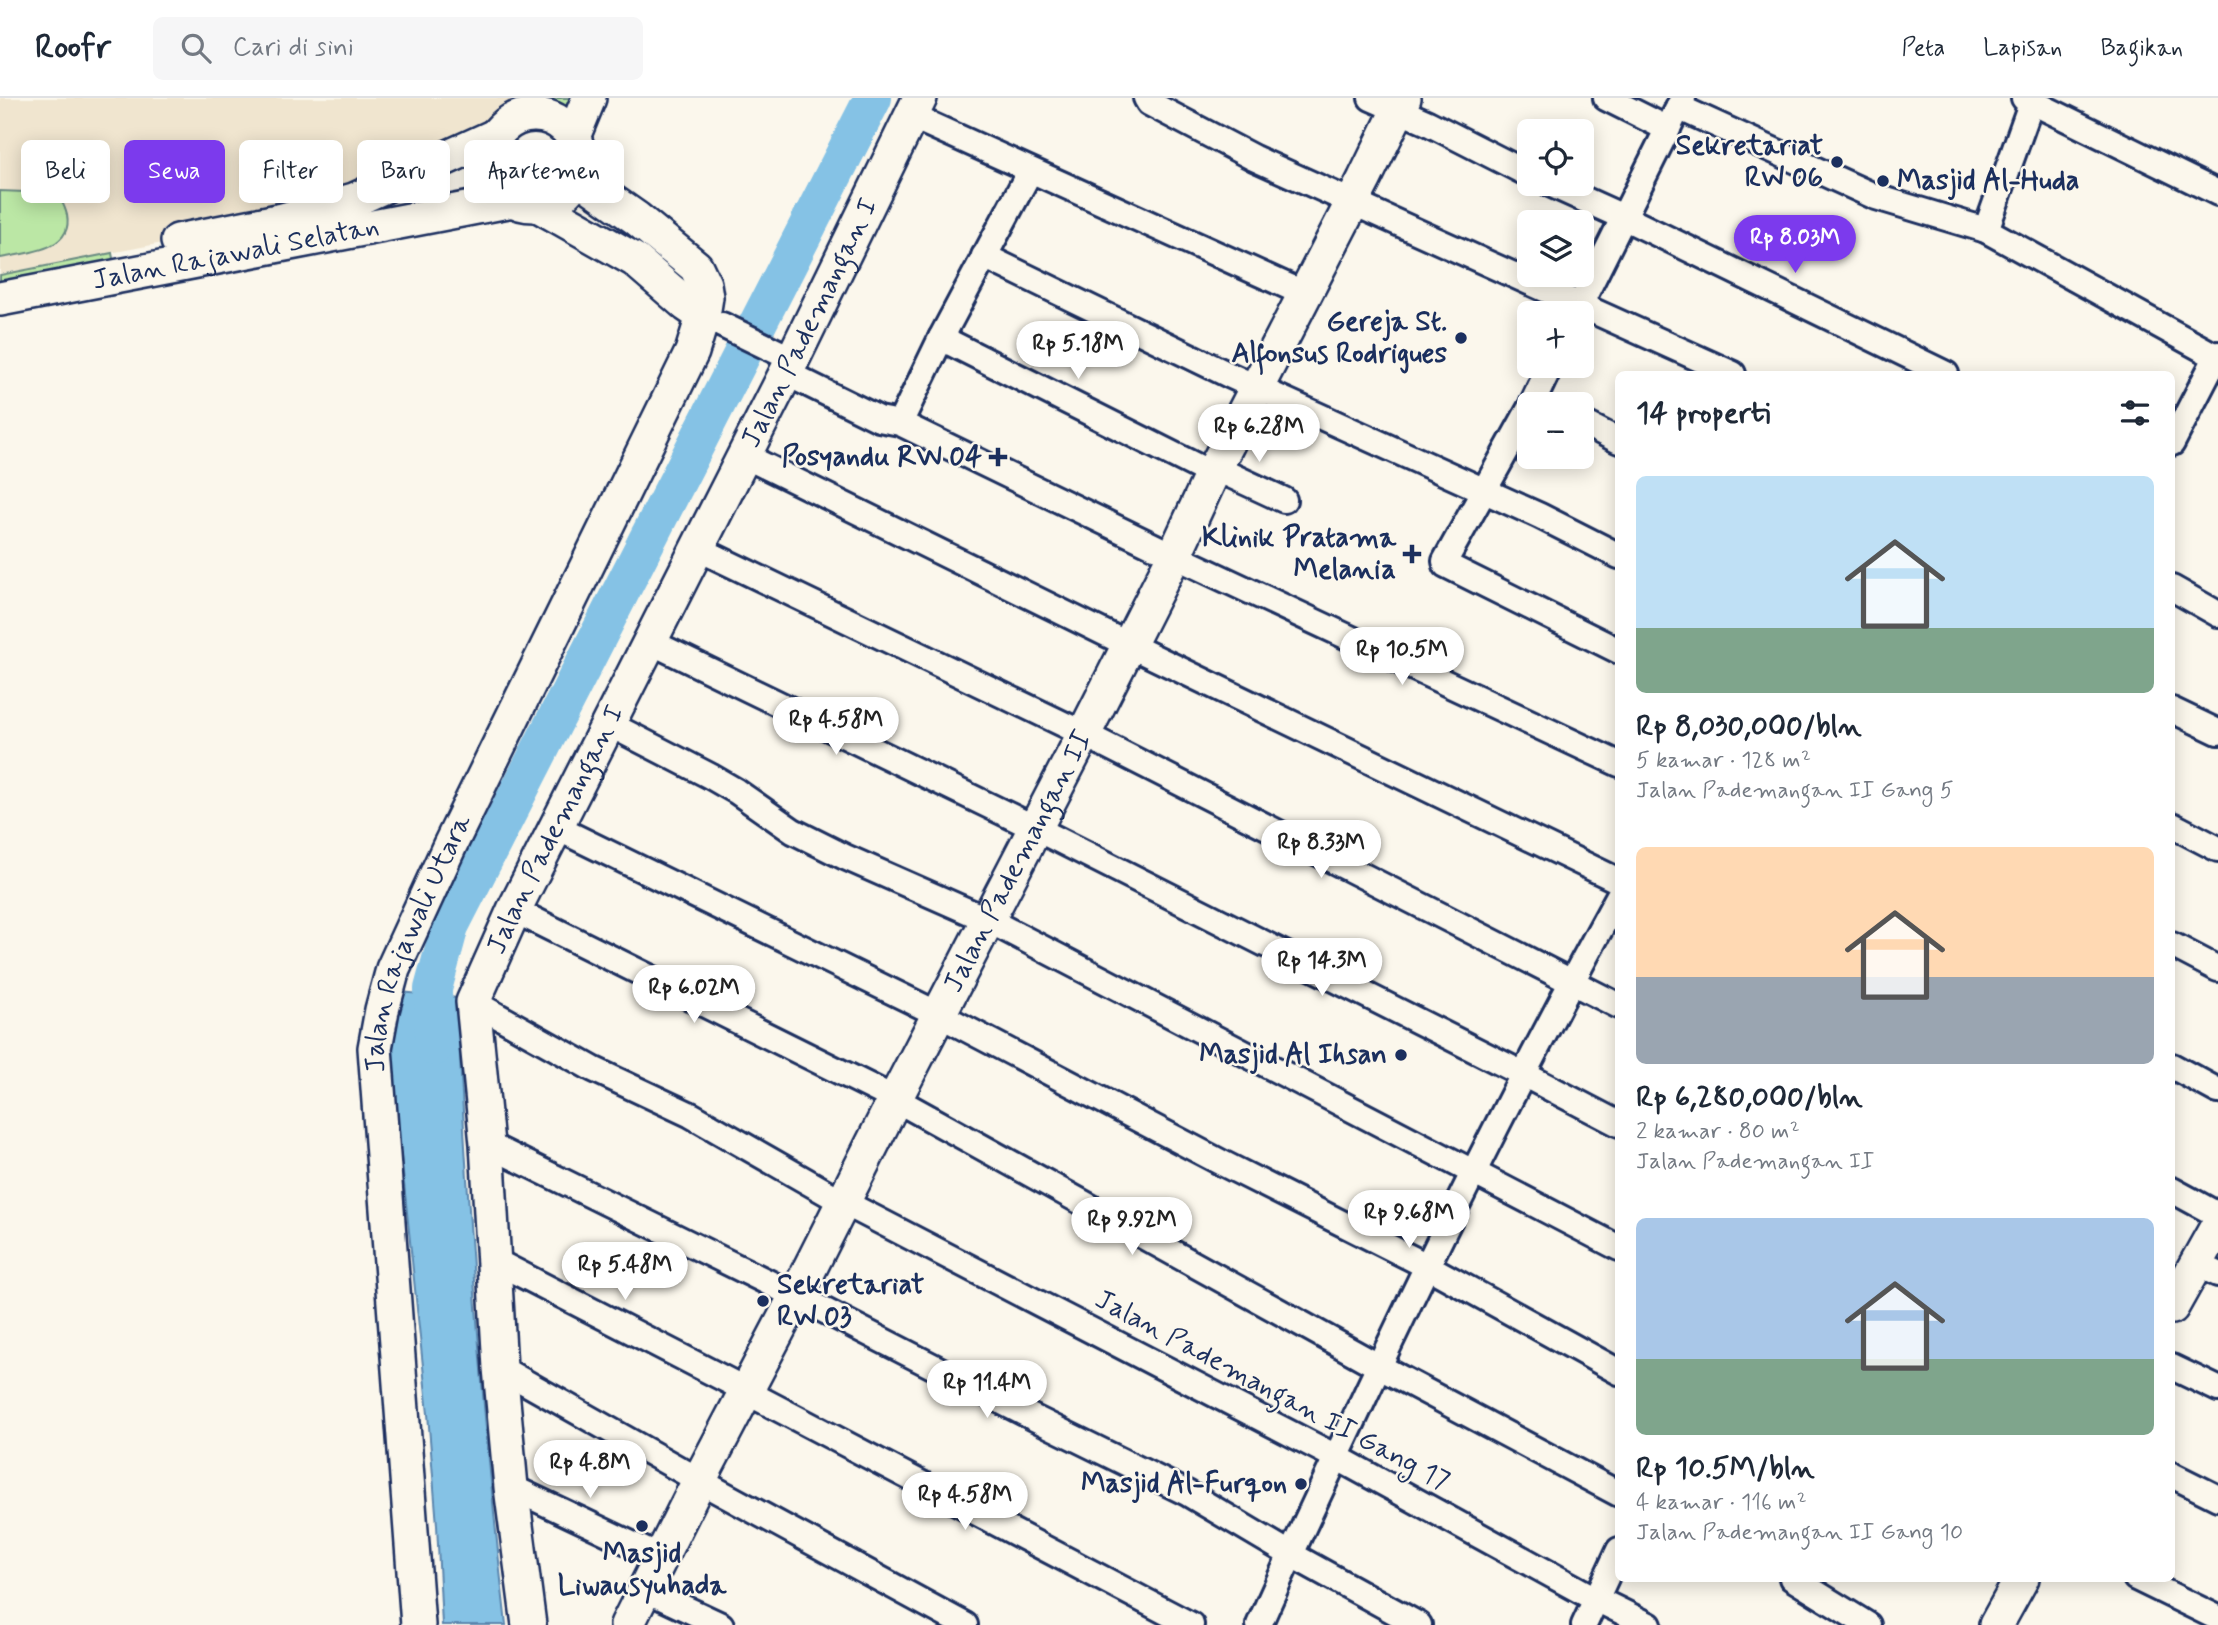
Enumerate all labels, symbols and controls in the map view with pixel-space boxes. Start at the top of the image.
search box [153,17,643,80]
text: Roofr [35,26,111,70]
icon: search [177,29,215,67]
text: Cari di sini [233,31,354,65]
text: Peta [1902,33,1945,64]
text: Lapisan [1983,33,2062,64]
text: Bagikan [2100,33,2183,64]
map controls [1517,119,1594,469]
button: locate [1517,119,1594,196]
place label: Sekretariat RW 06 [1676,128,1823,197]
chip: Beli [21,140,110,203]
chip: Sewa [124,140,225,203]
chip: Filter [239,140,343,203]
chip: Baru [357,140,450,203]
chip: Apartemen [464,140,624,203]
marker: Sekretariat RW 06 [1829,154,1845,170]
place label: Masjid Al-Huda [1897,163,2080,200]
marker: Masjid Al-Huda [1875,173,1891,189]
street label: Jalan Pademangan I [733,192,887,454]
street label: Jalan Rajawali Selatan [89,208,382,299]
button: layers [1517,210,1594,287]
pin: Rp 8.03M [1723,216,1867,275]
text: Rp 8.03M [1750,223,1840,253]
button: + [1517,301,1594,378]
place label: Gereja St. Alfonsus Rodrigues [1232,304,1447,376]
pin: Rp 5.18M [1006,322,1150,381]
text: Rp 5.18M [1032,329,1124,359]
marker: Gereja St. Alfonsus Rodrigues [1453,330,1469,346]
button: − [1517,392,1594,469]
text: 14 properti [1636,394,1770,433]
icon: filters [2116,394,2154,432]
pin: Rp 6.28M [1187,404,1331,464]
text: Rp 6.28M [1214,412,1304,442]
place label: Posyandu RW 04 [782,439,982,476]
marker: Posyandu RW 04 [988,447,1008,467]
place label: Klinik Pratama Melania [1202,520,1397,589]
icon: home [1832,521,1958,647]
marker: Klinik Pratama Melania [1402,544,1422,564]
pin: Rp 10.5M [1330,628,1474,687]
text: Rp 10.5M [1356,635,1448,665]
pin: Rp 4.58M [764,698,908,757]
street label: Jalan Pademangan I [478,699,633,960]
text: Rp 4.58M [789,705,883,735]
text: Rp 8,030,000/bln [1636,707,1861,746]
street label: Jalan Pademangan II [935,724,1101,999]
text: 5 kamar · 128 m² [1636,746,1811,776]
text: Jalan Pademangan II Gang 5 [1636,776,1954,806]
street label: Jalan Rajawali Utara [356,808,481,1074]
pin: Rp 8.33M [1249,820,1393,880]
text: Rp 8.33M [1277,828,1365,858]
icon: home [1832,892,1958,1018]
pin: Rp 14.3M [1250,939,1394,998]
text: Rp 14.3M [1277,946,1367,976]
pin: Rp 6.02M [622,965,766,1025]
text: Rp 6.02M [648,973,740,1003]
place label: Masjid Al Ihsan [1199,1037,1387,1074]
marker: Masjid Al Ihsan [1393,1047,1409,1063]
text: Rp 6,280,000/bln [1636,1078,1863,1117]
text: 2 kamar · 80 m² [1636,1117,1800,1147]
text: Jalan Pademangan II [1636,1147,1874,1177]
pin: Rp 9.68M [1337,1190,1481,1250]
pin: Rp 9.92M [1060,1198,1204,1257]
text: Rp 9.68M [1364,1198,1454,1228]
text: Rp 9.92M [1087,1205,1177,1235]
pin: Rp 5.48M [553,1242,697,1302]
text: Rp 5.48M [578,1250,672,1280]
icon: home [1832,1263,1958,1389]
place label: Sekretariat RW 03 [777,1267,924,1336]
street label: Jalan Pademangan II Gang 17 [1087,1282,1456,1503]
marker: Sekretariat RW 03 [755,1293,771,1309]
pin: Rp 11.4M [915,1360,1059,1420]
text: Rp 11.4M [943,1368,1031,1398]
pin: Rp 4.8M [525,1440,655,1500]
text: Rp 4.8M [549,1448,631,1478]
text: Rp 10.5M/bln [1636,1449,1815,1488]
place label: Masjid Al-Furqon [1081,1466,1287,1503]
pin: Rp 4.58M [893,1472,1037,1532]
marker: Masjid Al-Furqon [1293,1476,1309,1492]
text: Rp 4.58M [918,1480,1012,1510]
text: 4 kamar · 116 m² [1636,1488,1807,1518]
marker: Masjid Liwausyuhada [634,1518,650,1534]
text: Jalan Pademangan II Gang 10 [1636,1518,1963,1548]
place label: Masjid Liwausyuhada [558,1536,727,1605]

